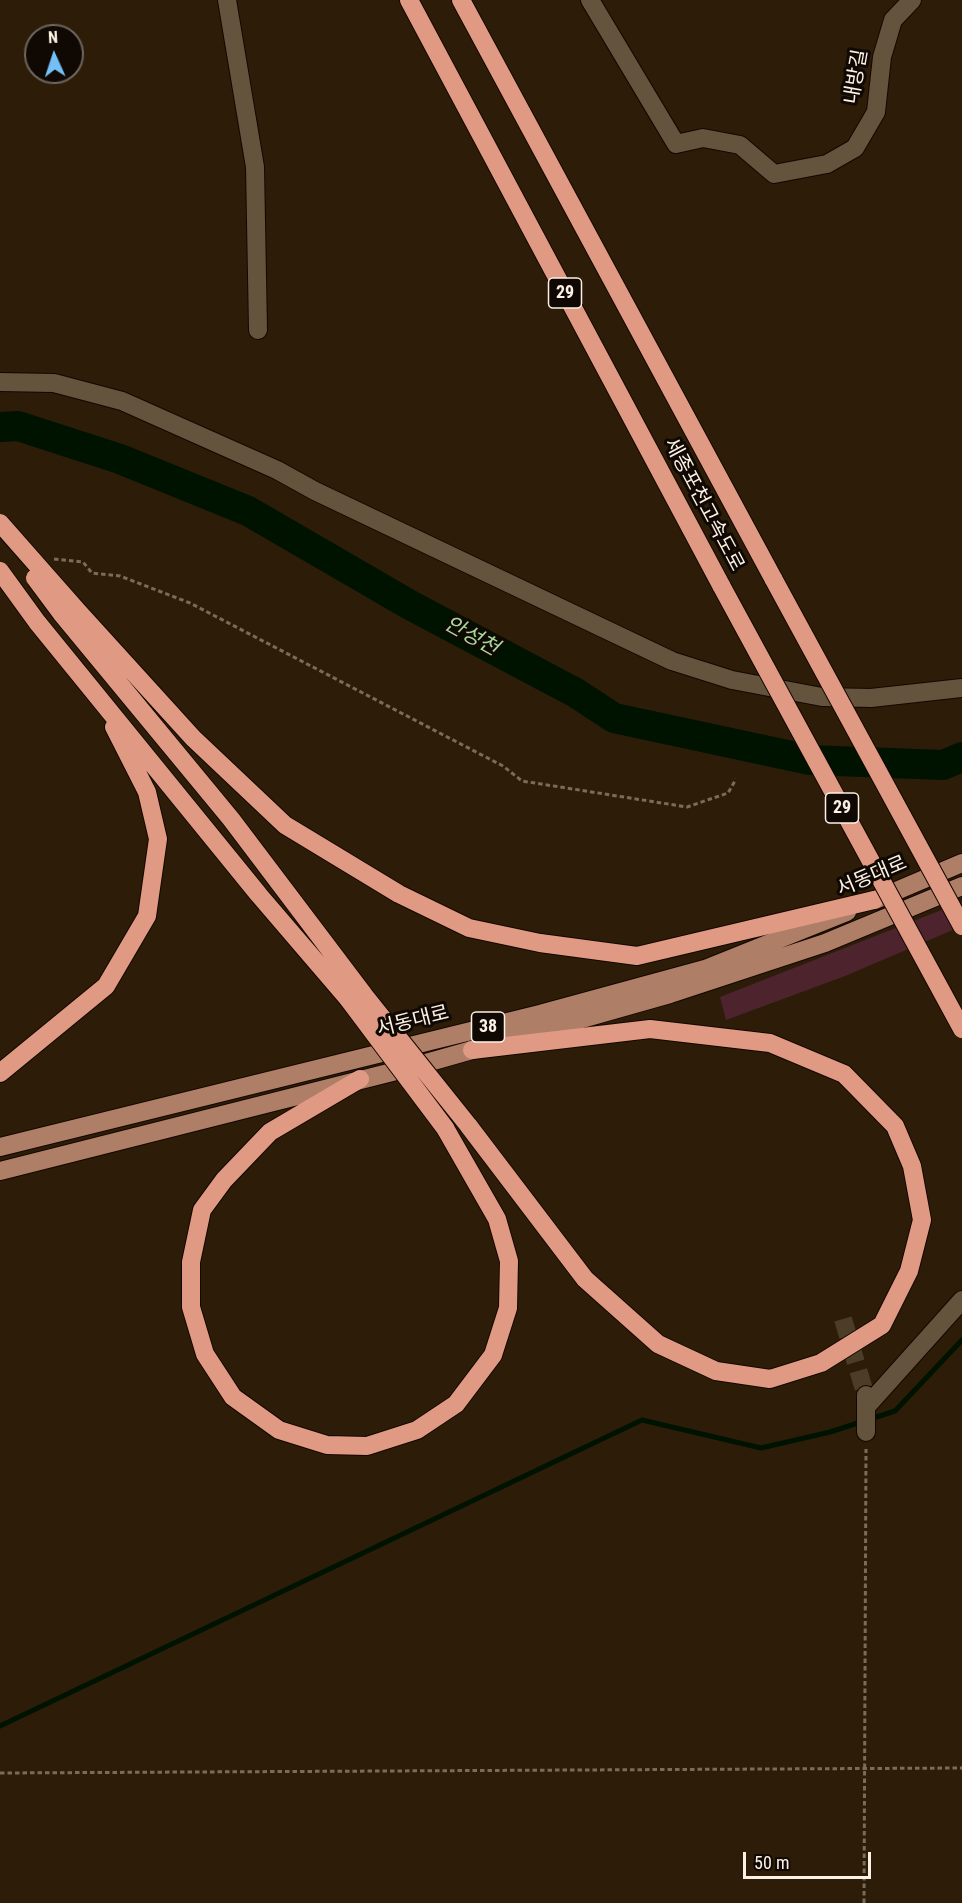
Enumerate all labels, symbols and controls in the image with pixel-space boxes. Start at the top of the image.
north arrow [24,24,84,84]
text: N [48,28,59,47]
street label: 내방길 [840,48,874,106]
road number: 29 [548,278,582,308]
street label: 세종포천고속도로 [658,434,748,576]
water label: 안성천 [440,612,502,662]
road number: 29 [826,793,858,823]
street label: 서동대로 [833,852,911,902]
street label: 서동대로 [374,1001,452,1043]
road number: 38 [472,1012,504,1042]
scale bar [746,1840,874,1878]
text: 50 m [754,1852,789,1873]

